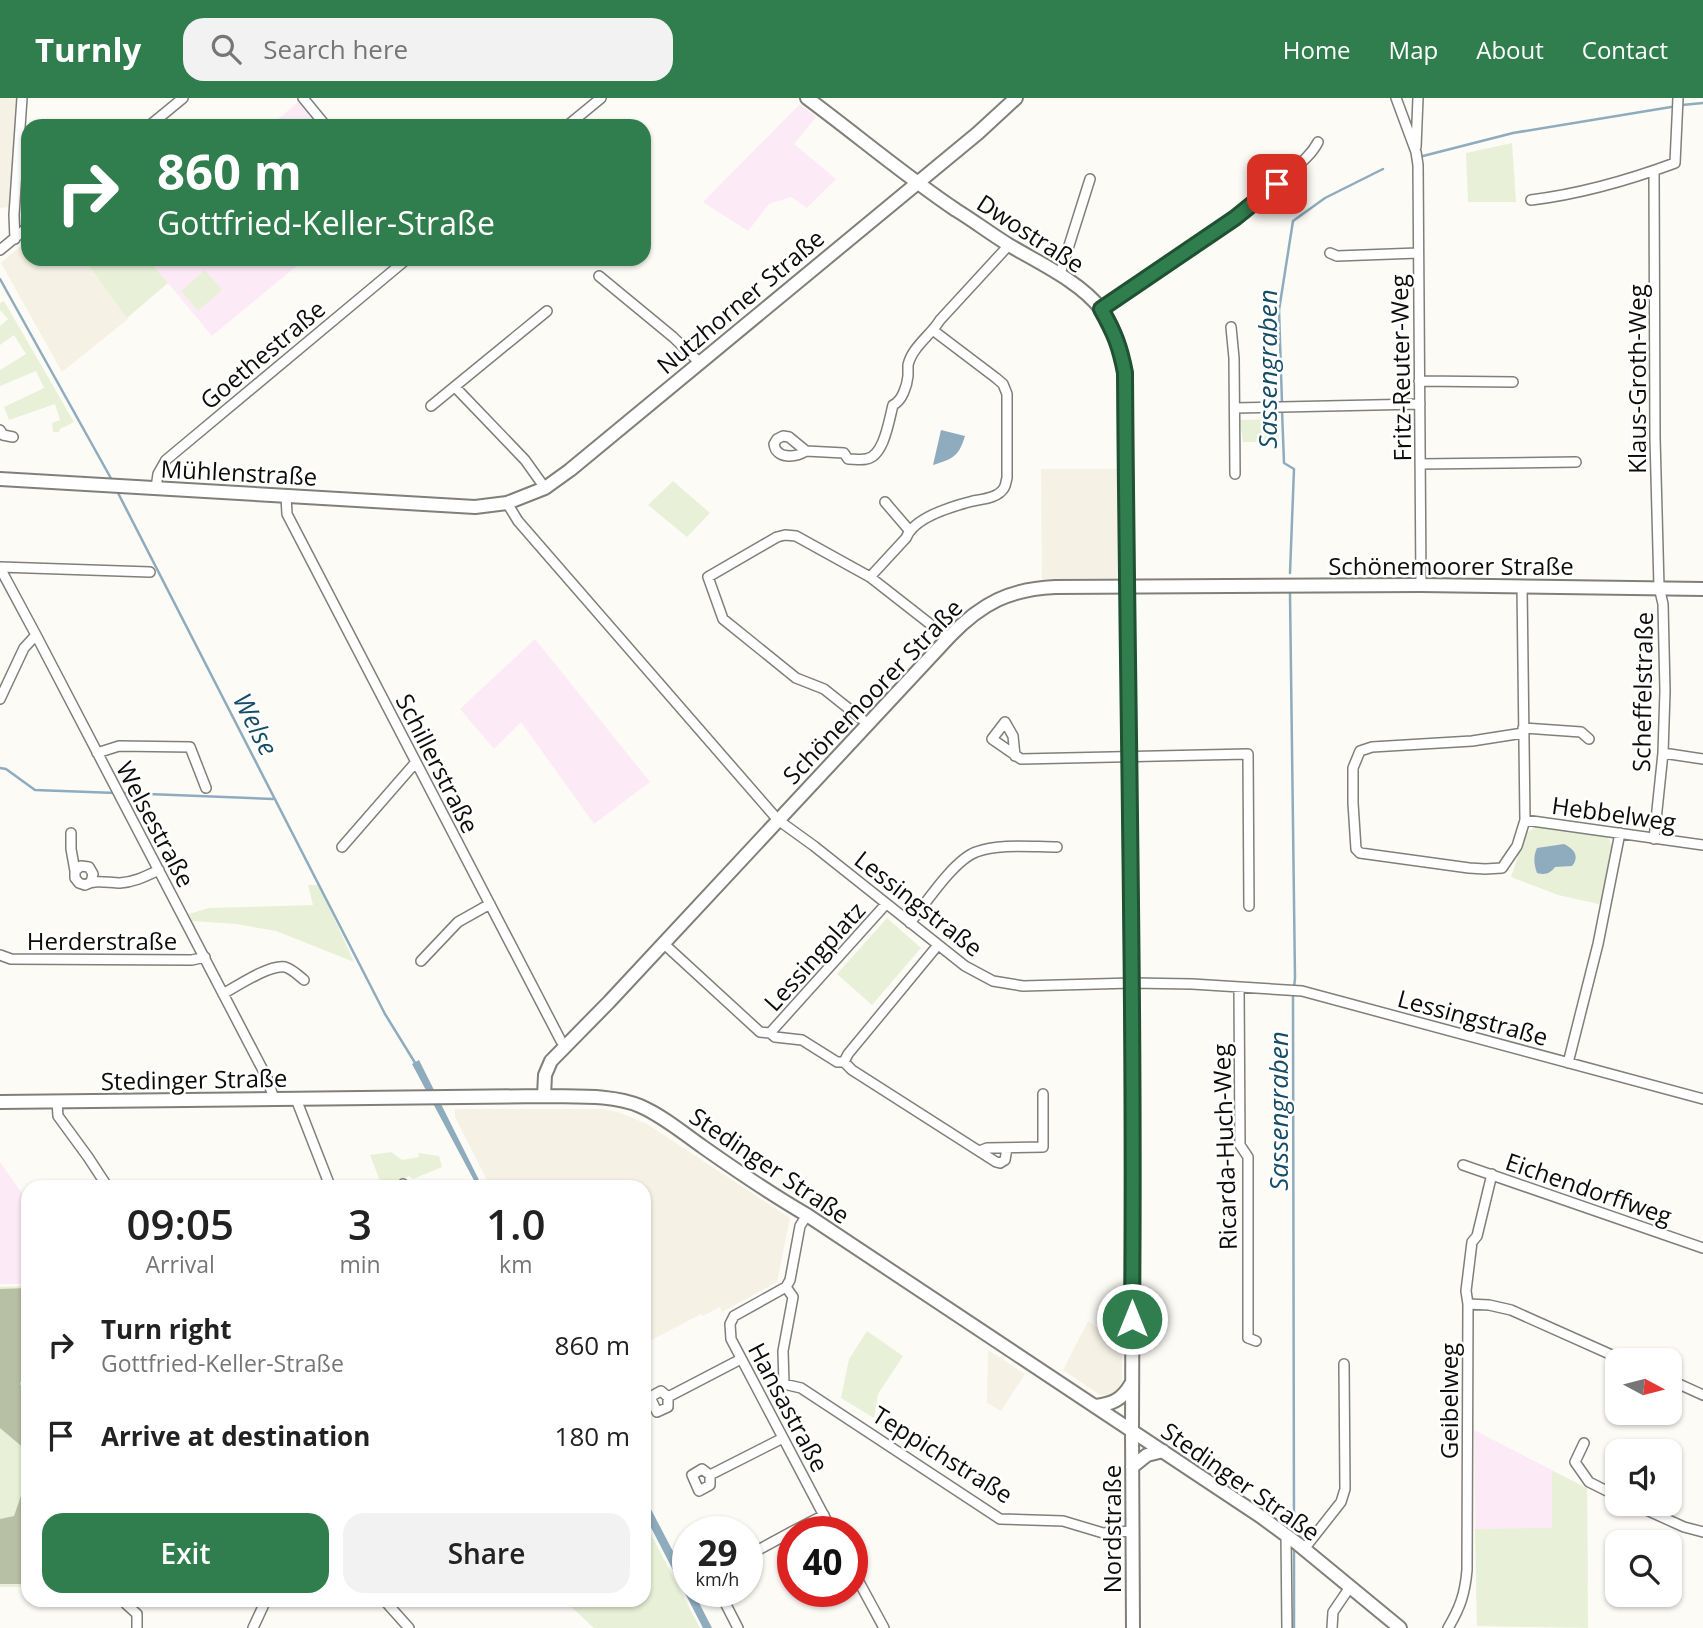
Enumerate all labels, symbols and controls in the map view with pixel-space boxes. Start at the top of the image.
search box [183,18,673,81]
text: Turnly [35,27,141,72]
icon: search [207,30,245,68]
text: Search here [263,31,408,67]
text: Home [1283,33,1351,66]
text: Map [1389,33,1438,66]
text: About [1476,33,1544,66]
text: Contact [1582,33,1668,66]
text: 860 m [157,138,302,204]
icon: right [42,147,133,238]
pin [1247,154,1307,214]
icon: arrive [1258,165,1296,203]
street label: Dwostraße [971,186,1091,280]
text: Gottfried-Keller-Straße [157,201,495,244]
street label: Nutzhorner Straße [649,221,831,381]
street label: Fritz-Reuter-Weg [1382,274,1418,462]
street label: Klaus-Groth-Weg [1620,284,1653,474]
water label: Sassengraben [1249,289,1285,449]
street label: Goethestraße [193,292,331,416]
street label: Mühlenstraße [160,451,318,493]
street label: Schönemoorer Straße [1328,549,1574,582]
street label: Schönemoorer Straße [775,591,969,791]
street label: Scheffelstraße [1624,612,1660,772]
water label: Welse [225,686,287,762]
street label: Schillerstraße [389,688,487,838]
street label: Welsestraße [109,755,203,893]
street label: Hebbelweg [1550,788,1678,838]
street label: Lessingstraße [848,843,990,963]
street label: Lessingplatz [756,894,872,1018]
street label: Herderstraße [27,924,177,957]
street label: Lessingstraße [1394,981,1552,1053]
water label: Sassengraben [1260,1031,1296,1191]
street label: Ricarda-Huch-Weg [1204,1043,1244,1251]
street label: Stedinger Straße [100,1061,288,1097]
street label: Stedinger Straße [683,1099,857,1231]
street label: Eichendorffweg [1501,1144,1677,1232]
text: 09:05 [126,1195,234,1252]
text: 3 [348,1195,372,1252]
text: 1.0 [486,1195,546,1252]
text: Arrival [146,1248,215,1280]
text: min [339,1248,381,1280]
text: km [499,1248,532,1280]
position arrow [1095,1282,1169,1356]
text: Turn right [101,1311,232,1347]
icon: right [42,1326,80,1364]
text: 860 m [555,1327,630,1363]
street label: Hansastraße [741,1337,837,1477]
street label: Geibelweg [1432,1343,1465,1459]
text: Gottfried-Keller-Straße [101,1347,344,1379]
north arrow [1605,1348,1682,1424]
map controls [1605,1348,1682,1607]
street label: Teppichstraße [866,1398,1020,1510]
street label: Stedinger Straße [1155,1414,1327,1548]
icon: arrive [42,1417,80,1455]
text: Arrive at destination [101,1418,370,1454]
text: 180 m [555,1418,630,1454]
button: sound [1605,1439,1682,1516]
street label: Nordstraße [1095,1465,1128,1593]
button: Exit [42,1513,329,1593]
button: Share [343,1513,630,1593]
speed limit sign: 40 [777,1516,868,1607]
text: 29 [697,1529,738,1576]
button: search [1605,1530,1682,1607]
text: km/h [696,1567,739,1591]

